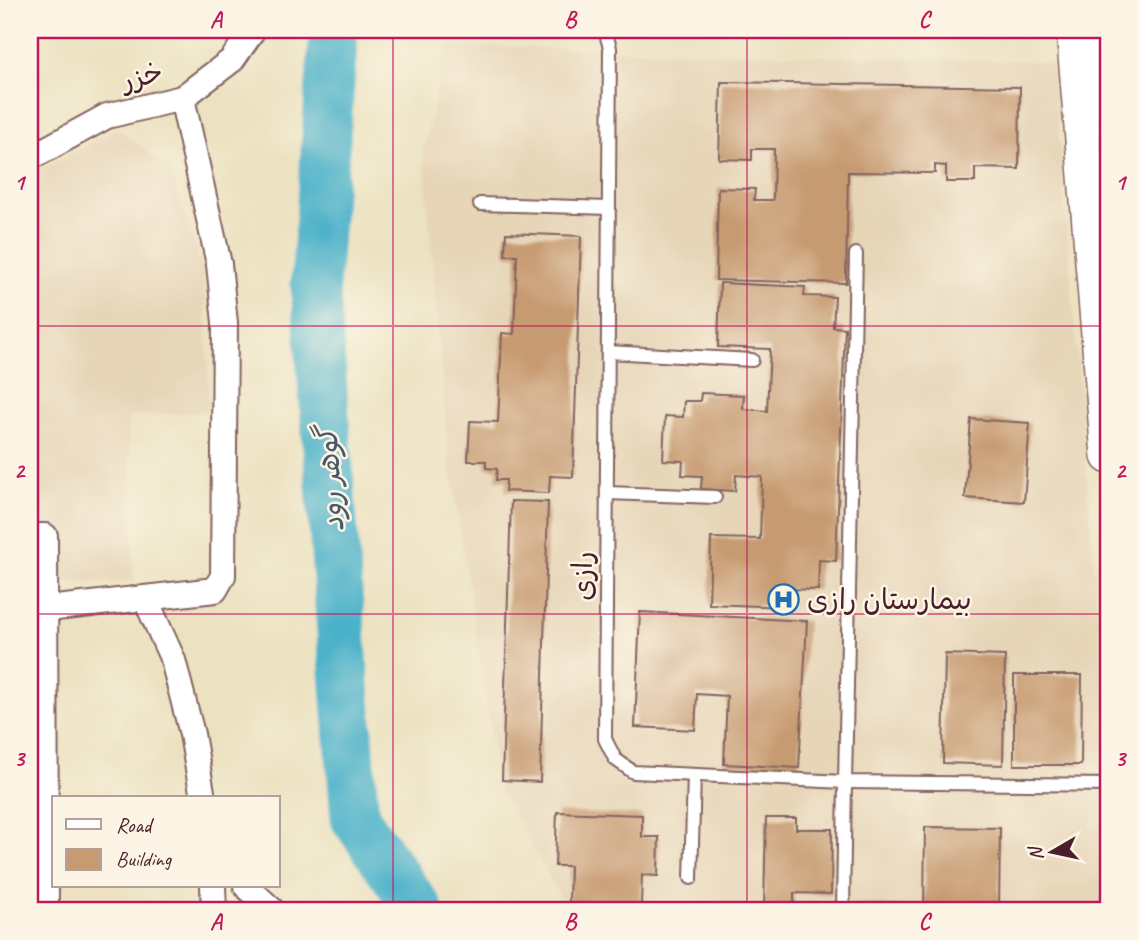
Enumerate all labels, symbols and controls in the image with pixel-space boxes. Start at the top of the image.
text: A [210,5,224,34]
text: B [564,5,578,34]
text: C [919,5,933,34]
street label: خزر [115,54,167,99]
text: 1 [14,168,27,197]
text: 1 [1115,168,1128,197]
water label: گوهر رود [307,422,353,533]
text: 2 [14,456,27,485]
text: 2 [1115,456,1128,485]
street label: رازی [565,551,600,601]
hospital icon: بیمارستان رازی [767,582,801,616]
place label: بیمارستان رازی [807,582,972,617]
text: 3 [14,744,27,773]
text: 3 [1115,744,1128,773]
legend [52,796,280,888]
text: Road [116,812,155,838]
north arrow [1016,818,1086,888]
text: N [1023,844,1049,862]
text: Building [116,846,173,872]
text: A [210,907,224,936]
text: B [564,907,578,936]
text: C [919,907,933,936]

